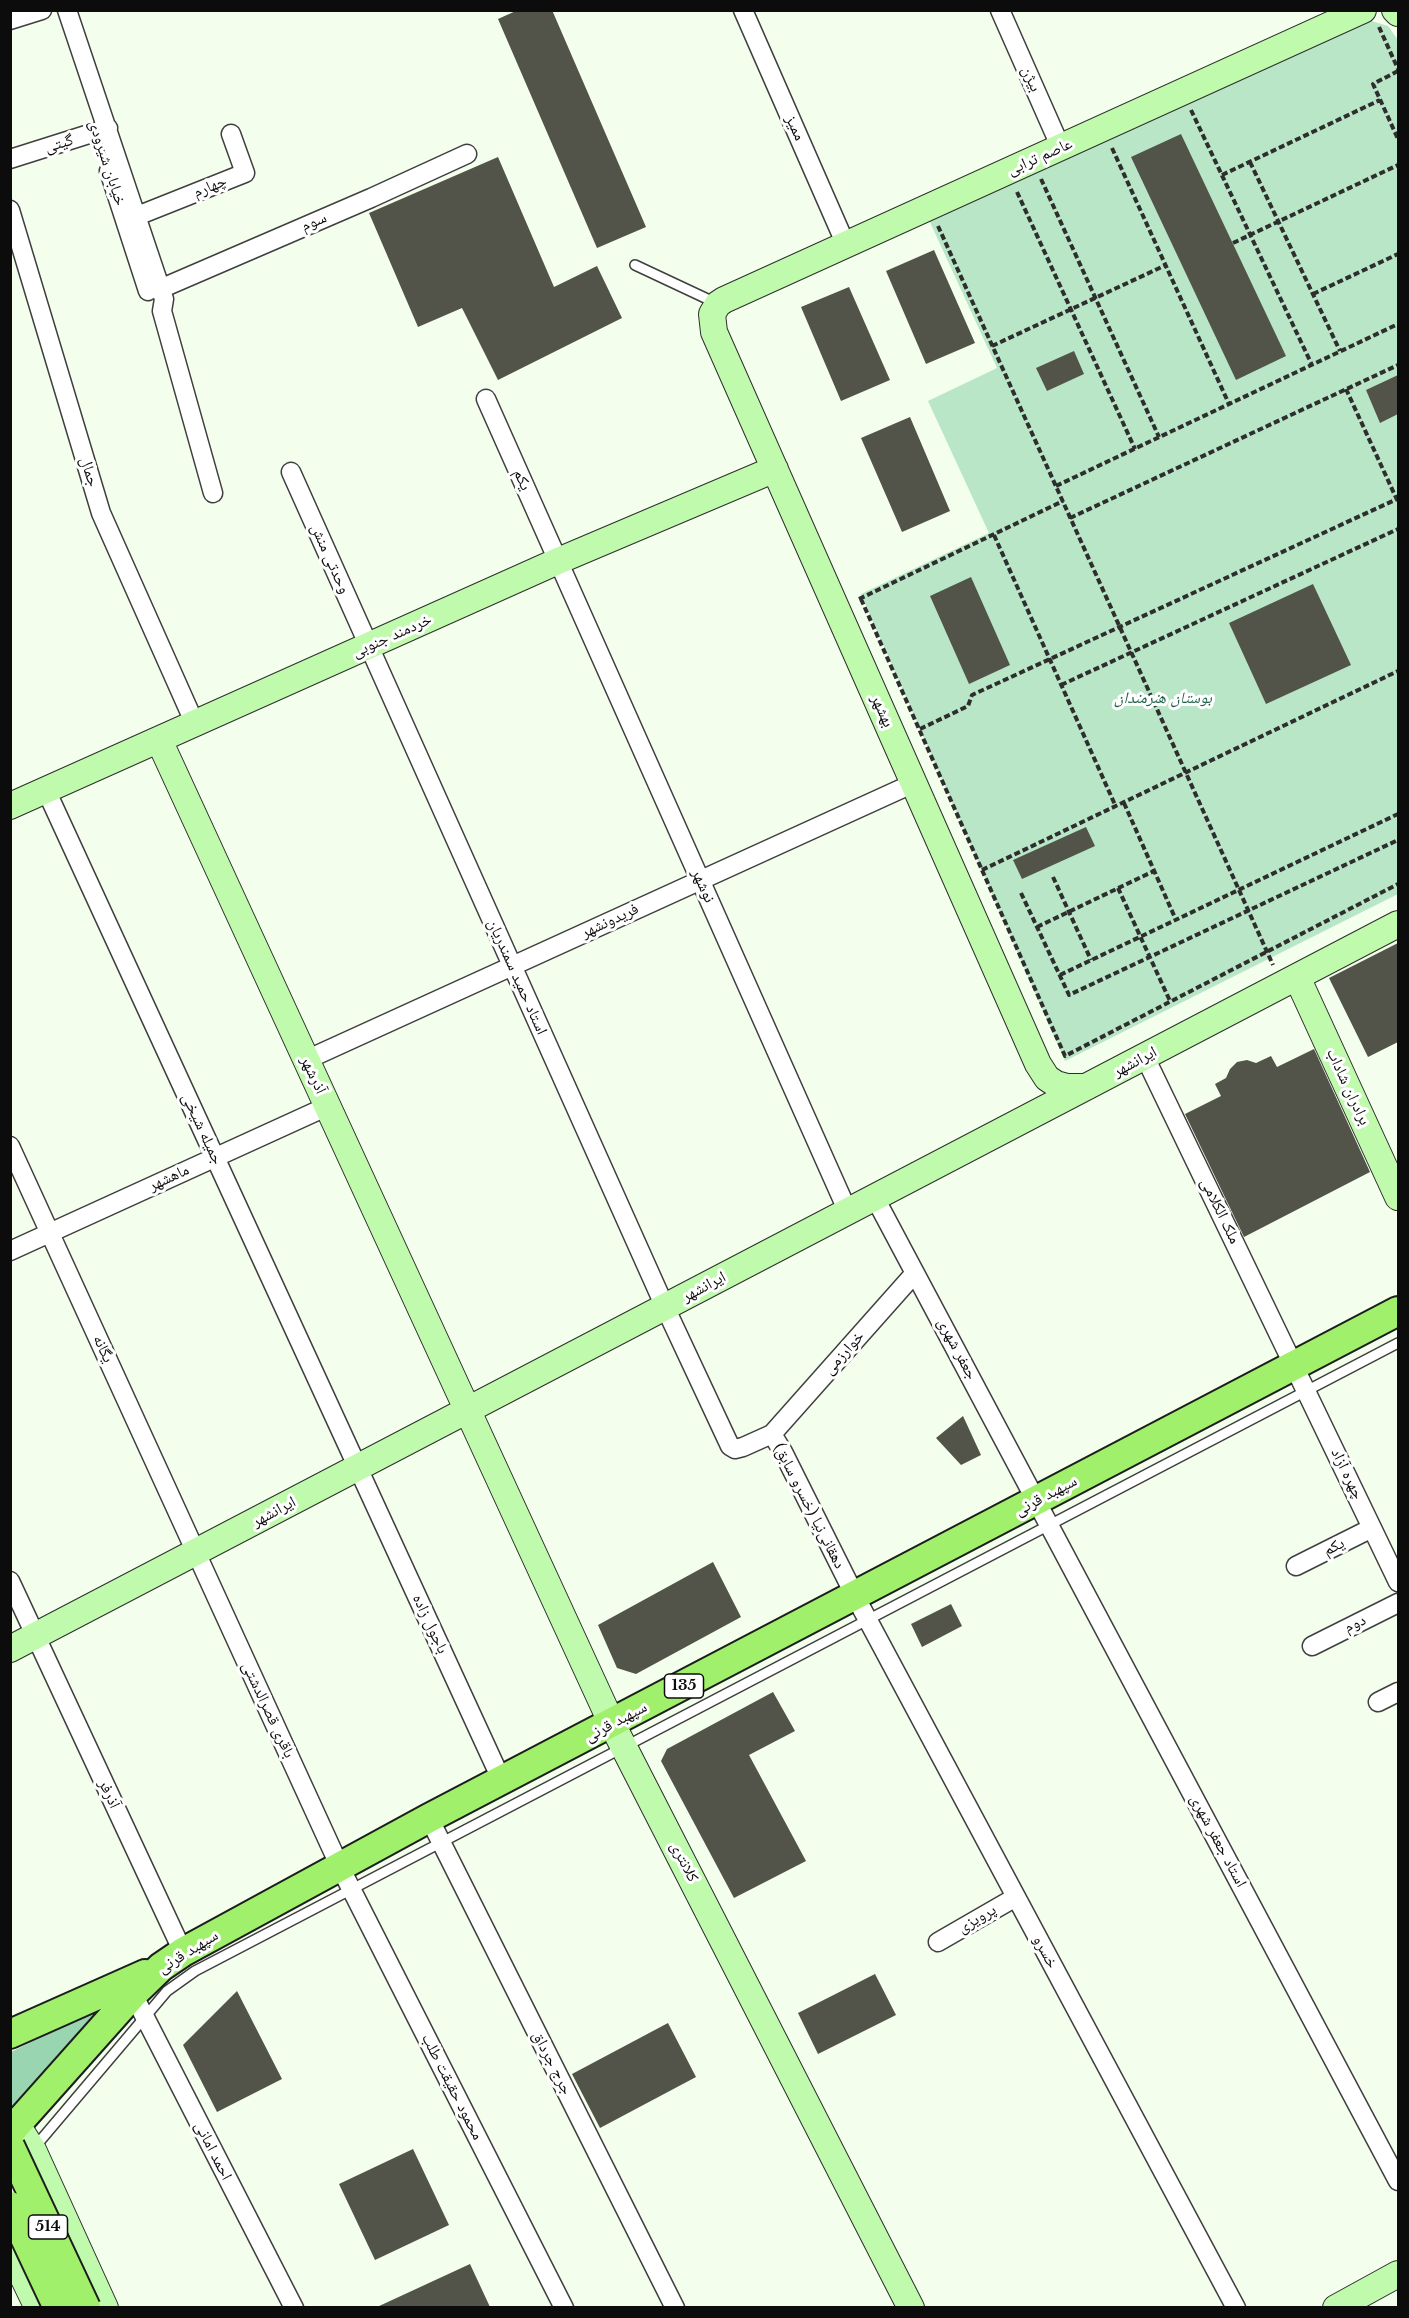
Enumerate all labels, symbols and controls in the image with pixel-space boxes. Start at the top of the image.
street label: بیژن [1017,63,1045,95]
street label: ممیز [781,112,809,144]
street label: خیابان شیرودی [84,118,130,208]
street label: گیتی [42,131,76,157]
street label: عاصم ترابی [1005,134,1075,180]
street label: چهارم [190,172,230,202]
street label: سوم [298,208,330,236]
street label: جمال [75,455,103,489]
street label: یکم [509,466,535,494]
street label: وحدتی منش [306,521,354,597]
street label: خردمند جنوبی [349,610,435,662]
park label: بوستان هنرمندان [1114,688,1212,708]
street label: بهشهر [866,692,898,730]
street label: نوشهر [687,866,719,906]
street label: فریدونشهر [578,899,642,943]
street label: استاد حمید سمندریان [483,916,551,1038]
street label: ایرانشهر [1110,1042,1160,1082]
street label: برادران شاداب [1322,1046,1374,1128]
street label: آذرشهر [296,1053,330,1097]
street label: جمیله شیخی [177,1090,227,1168]
street label: ماهشهر [146,1160,192,1196]
street label: ملک الکلامی [1196,1175,1244,1247]
street label: ایرانشهر [679,1267,729,1307]
street label: جعفر شهری [933,1315,981,1383]
street label: خوارزمی [819,1327,869,1379]
street label: یگانه [88,1332,118,1366]
street label: دهقانی‌نیا (خسرو سابق) [769,1440,849,1572]
street label: چهره آزاد [1326,1445,1368,1503]
street label: سپهبد قرنی [1012,1472,1080,1520]
street label: ایرانشهر [249,1492,299,1532]
street label: یکم [1320,1534,1348,1560]
street label: باجول زاده [408,1591,452,1657]
street label: دوم [1341,1611,1369,1637]
street label: باقری قصرالدشتی [237,1659,299,1761]
road number: 135 [664,1674,704,1698]
street label: سپهبد قرنی [582,1698,650,1746]
street label: آذرفر [94,1776,124,1812]
street label: استاد جعفر شهری [1185,1791,1251,1891]
street label: کلانتری [666,1839,702,1885]
street label: پرویزی [954,1900,1000,1938]
street label: سپهبد قرنی [154,1926,222,1978]
street label: خسرو [1028,1932,1062,1972]
street label: جرج جرداق [528,2028,576,2098]
street label: محمود حقیقت طلب [417,2031,487,2143]
street label: احمد امانی [190,2118,236,2184]
road number: 514 [28,2215,68,2239]

